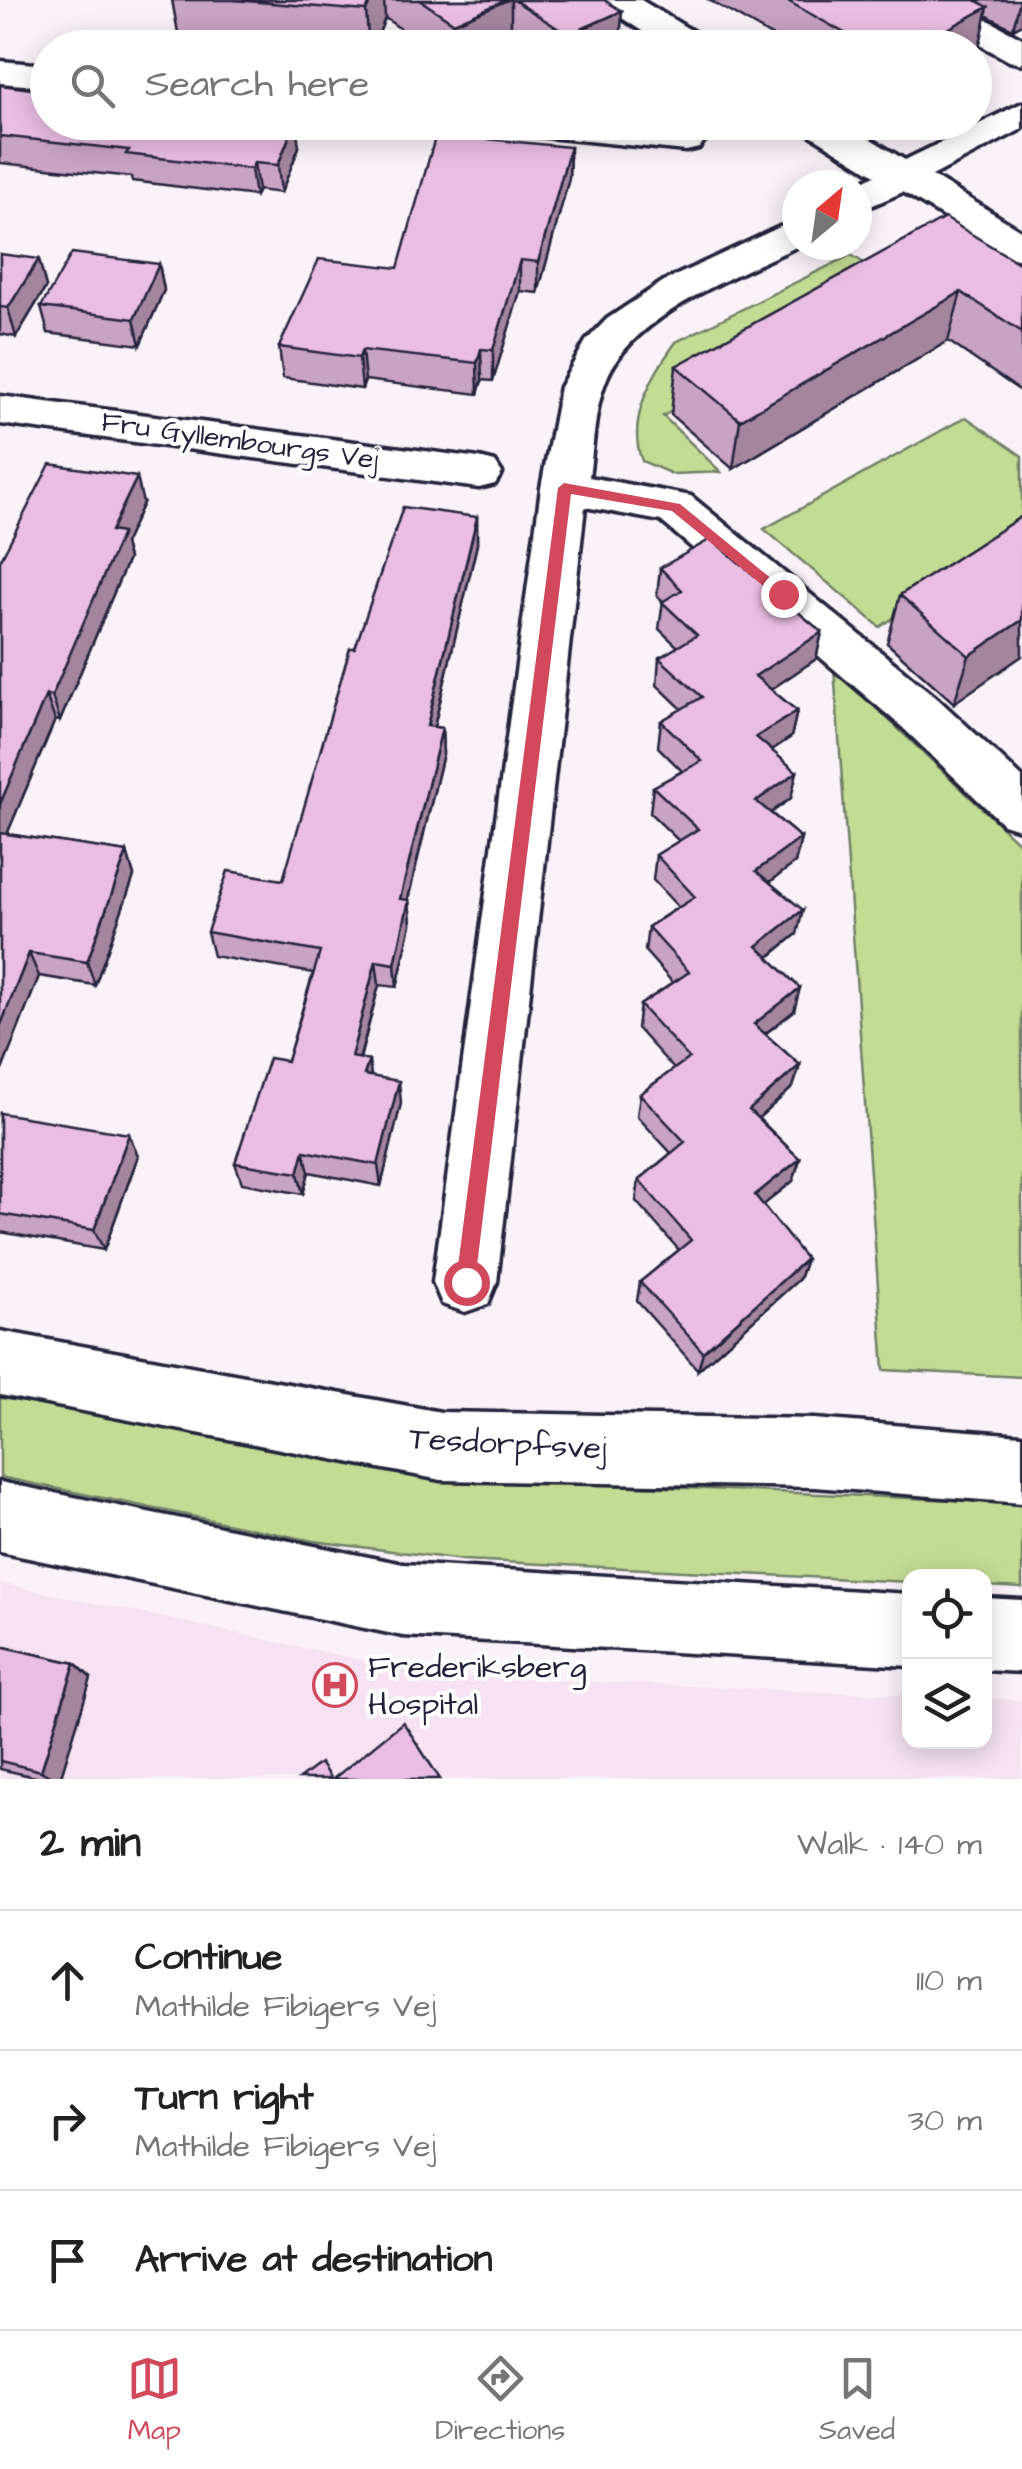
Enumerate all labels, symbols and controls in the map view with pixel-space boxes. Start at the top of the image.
search box [30,30,992,140]
icon: search [65,58,120,113]
text: Search here [145,59,369,111]
north arrow [782,170,872,260]
street label: Fru Gyllembourgs Vej [99,402,381,482]
route end [761,572,807,618]
route start [444,1260,490,1306]
street label: Tesdorpfsvej [408,1416,608,1472]
map controls [902,1569,992,1749]
button: locate [902,1569,992,1659]
place label: Frederiksberg Hospital [368,1645,587,1727]
button: layers [902,1659,992,1749]
hospital icon: Frederiksberg Hospital [312,1662,358,1708]
text: 2 min [40,1815,141,1873]
text: Walk · 140 m [797,1822,982,1867]
text: Continue [135,1932,282,1984]
icon: ahead [40,1953,95,2008]
text: 110 m [916,1958,982,2003]
text: Mathilde Fibigers Vej [135,1984,436,2029]
text: Turn right [135,2072,314,2124]
icon: right [40,2093,95,2148]
text: 30 m [908,2098,982,2143]
text: Mathilde Fibigers Vej [135,2124,436,2169]
icon: arrive [40,2233,95,2288]
text: Arrive at destination [135,2234,492,2286]
tab: Map [127,2351,182,2450]
tab: Directions [435,2351,565,2450]
tab: Saved [819,2351,895,2450]

